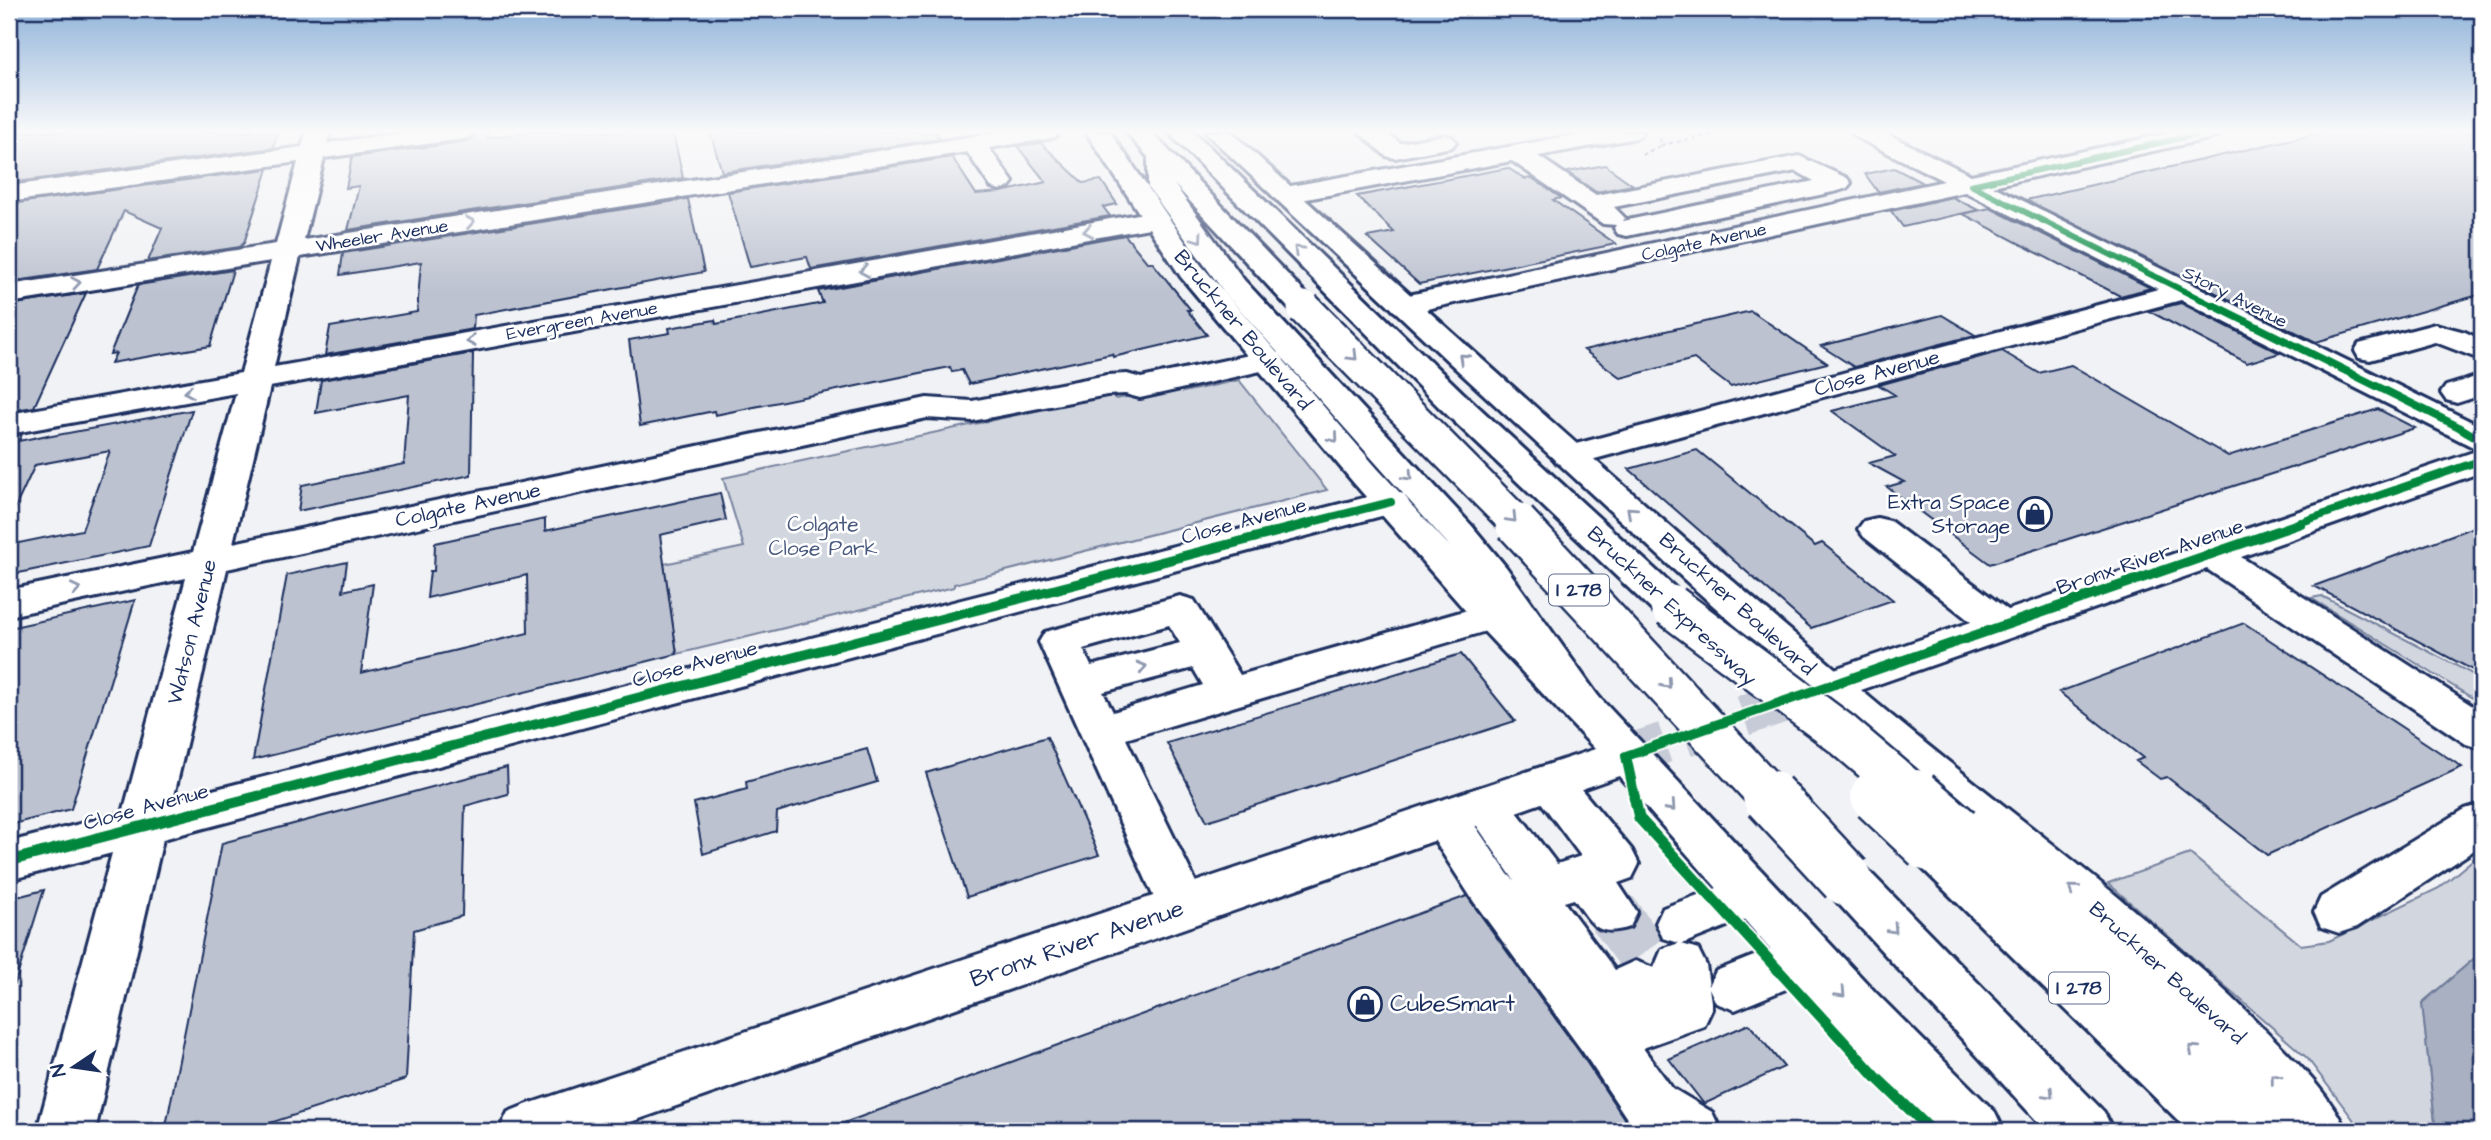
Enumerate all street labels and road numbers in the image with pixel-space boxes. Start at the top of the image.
street label: Wheeler Avenue [314,213,450,259]
street label: Colgate Avenue [1639,217,1769,268]
street label: Bruckner Boulevard [1167,244,1319,417]
street label: Story Avenue [2178,260,2292,335]
street label: Evergreen Avenue [504,295,660,348]
street label: Close Avenue [1811,342,1943,404]
street label: Colgate Avenue [393,475,544,537]
street label: Close Avenue [1178,490,1310,552]
street label: Bronx River Avenue [2053,511,2247,603]
street label: Bruckner Expressway [1579,520,1764,694]
street label: Bruckner Boulevard [1653,526,1822,682]
street label: Watson Avenue [160,556,224,708]
road number: I 278 [1549,575,1609,606]
street label: Close Avenue [629,633,761,695]
street label: Close Avenue [80,776,212,838]
street label: Bronx River Avenue [966,892,1188,996]
street label: Bruckner Boulevard [2083,895,2252,1051]
road number: I 278 [2049,972,2109,1004]

